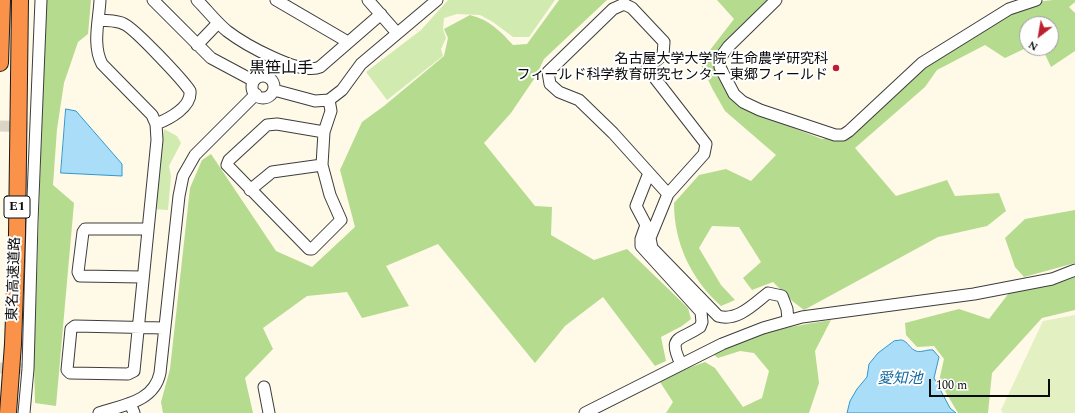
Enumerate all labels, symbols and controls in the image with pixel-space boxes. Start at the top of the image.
north arrow [1019,16,1059,56]
text: N [1025,36,1041,55]
place label: 名古屋大学大学院 生命農学研究科 フィールド科学教育研究センター 東郷フィールド [517,52,828,84]
district label: 黒笹山手 [249,60,313,80]
marker: 名古屋大学大学院 生命農学研究科 フィールド科学教育研究センター 東郷フィールド [831,63,841,73]
road number: E1 [4,196,30,218]
street label: 東名高速道路 [5,237,25,321]
water label: 愛知池 [878,371,922,389]
scale bar [931,371,1052,397]
text: 100 m [936,376,967,395]

